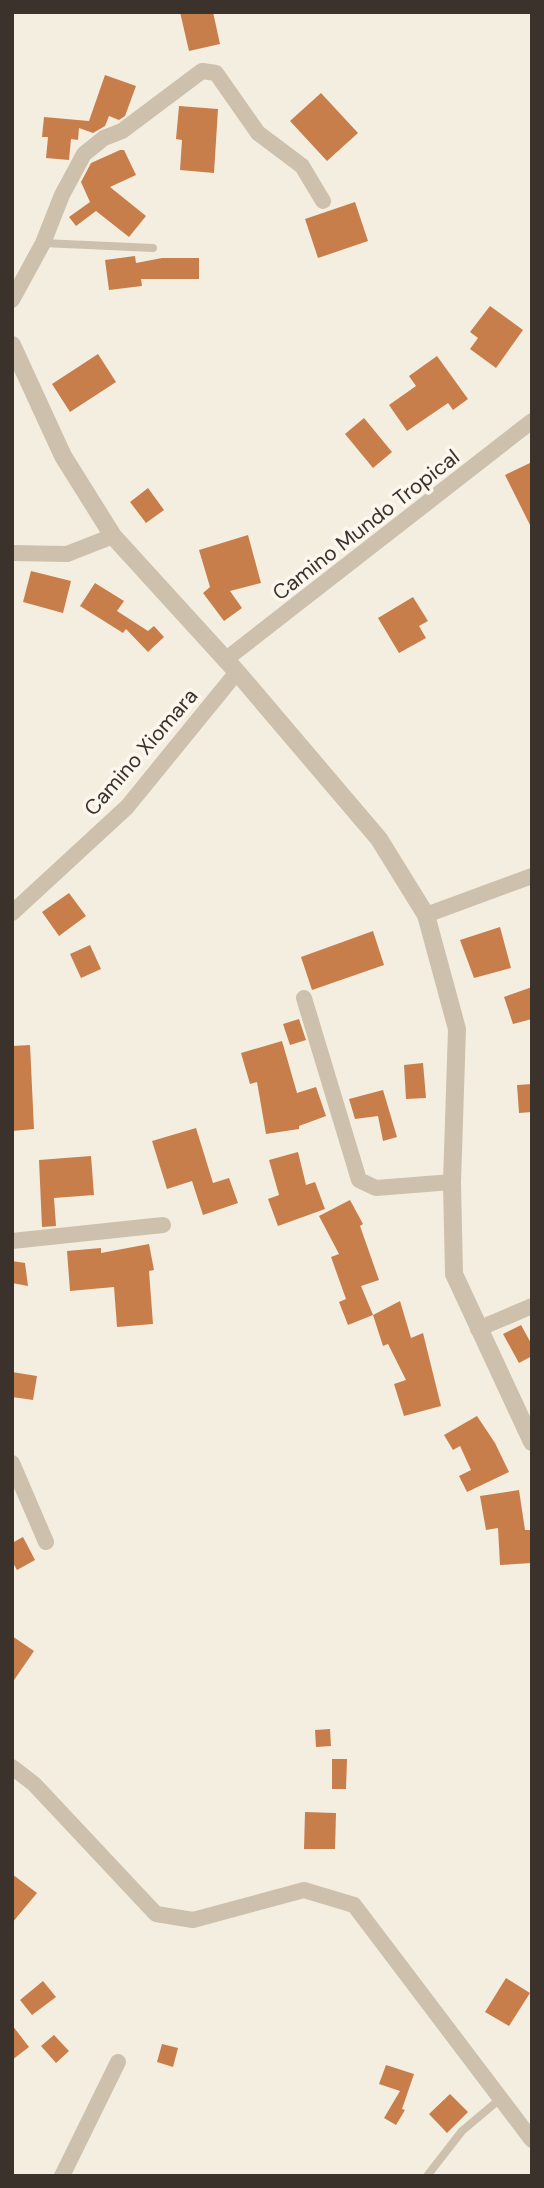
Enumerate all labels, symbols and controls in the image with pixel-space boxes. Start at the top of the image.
street label: Camino Mundo Tropical [267,443,465,607]
street label: Camino Xiomara [78,683,204,821]

